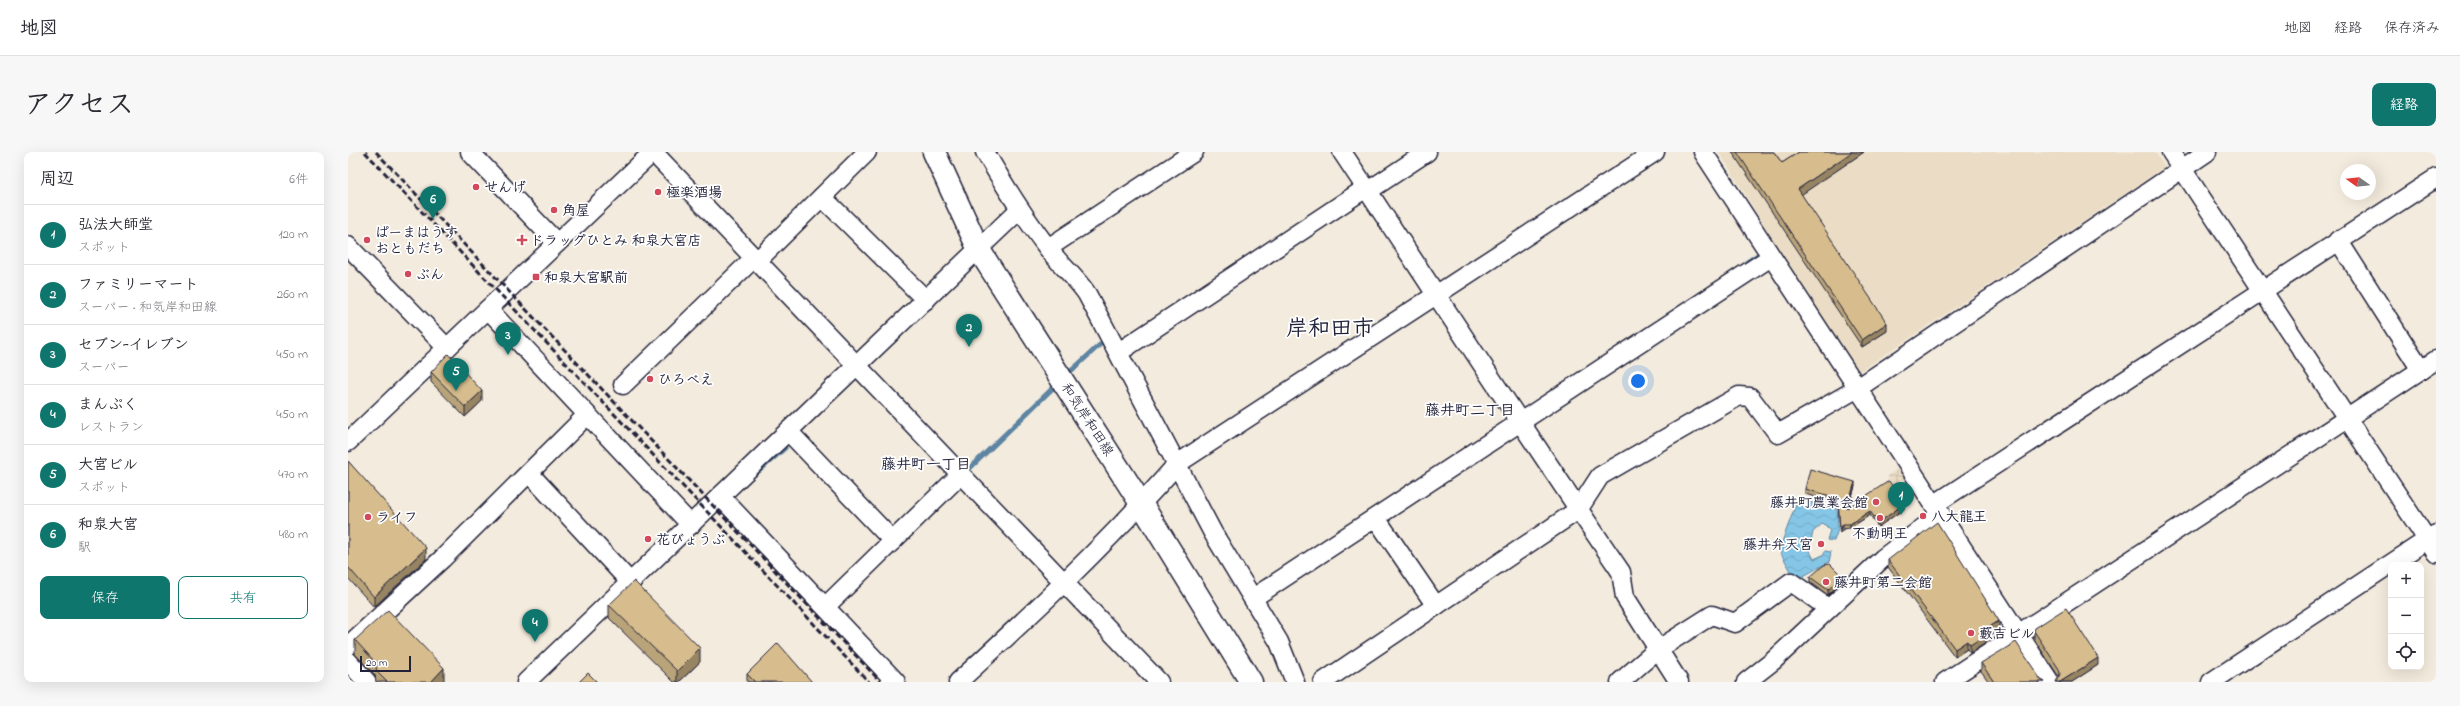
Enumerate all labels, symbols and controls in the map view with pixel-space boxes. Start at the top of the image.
text: 地図 [20,16,58,43]
text: 地図 [2284,18,2312,39]
text: 経路 [2334,18,2362,39]
text: 保存済み [2384,18,2440,39]
button: 経路 [2372,83,2436,126]
text: アクセス [24,86,134,127]
north arrow [2340,164,2376,200]
text: 周辺 [40,167,74,192]
text: 6件 [289,170,308,189]
place label: せんげ [484,178,526,199]
marker: せんげ [471,182,481,192]
place label: 極楽酒場 [666,183,722,204]
pin: 6 [420,186,446,219]
marker: 極楽酒場 [653,187,663,197]
place label: 角屋 [562,201,590,222]
marker: 角屋 [549,205,559,215]
text: 弘法大師堂 [78,214,153,236]
place label: ぱーまはうす おともだち [375,223,458,260]
text: 1 [51,225,55,244]
text: 120 m [278,225,308,244]
place label: ドラッグひとみ 和泉大宮店 [530,231,702,252]
marker: ぱーまはうす おともだち [362,235,372,245]
marker: ドラッグひとみ 和泉大宮店 [517,235,527,245]
text: スポット [78,238,130,257]
place label: ぶん [416,265,444,286]
place label: 和泉大宮駅前 [544,268,628,289]
marker: ぶん [403,269,413,279]
marker: 和泉大宮駅前 [531,272,541,282]
text: ファミリーマート [78,274,199,296]
text: 2 [50,285,56,304]
text: 260 m [277,285,308,304]
text: スーパー · 和気岸和田線 [78,298,217,317]
pin: 2 [956,314,982,347]
district label: 岸和田市 [1286,314,1374,346]
pin: 3 [495,322,521,355]
text: セブン-イレブン [78,334,189,356]
text: 3 [50,345,56,364]
text: 450 m [276,345,308,364]
text: スーパー [78,358,129,377]
pin: 5 [443,358,469,391]
place label: ひろべえ [658,370,714,391]
your location [1628,371,1648,391]
marker: ひろべえ [645,374,655,384]
street label: 和気岸和田線 [1055,379,1118,461]
text: まんぷく [78,394,138,416]
district label: 藤井町二丁目 [1425,400,1515,422]
text: 4 [50,405,56,424]
text: 450 m [276,405,308,424]
text: レストラン [78,418,144,437]
text: 大宮ビル [78,454,138,476]
district label: 藤井町一丁目 [881,454,971,476]
text: 5 [49,465,57,484]
text: 470 m [278,465,308,484]
text: スポット [78,478,130,497]
pin: 1 [1888,482,1914,515]
place label: 藤井町農業会館 [1770,493,1868,514]
marker: 藤井町農業会館 [1871,497,1881,507]
place label: 八大龍王 [1931,507,1987,528]
place label: ライフ [376,508,418,529]
marker: 八大龍王 [1918,511,1928,521]
marker: ライフ [363,512,373,522]
marker: 不動明王 [1875,513,1885,523]
text: 和泉大宮 [78,514,138,536]
place label: 不動明王 [1852,524,1908,545]
text: 6 [50,525,56,544]
text: 480 m [279,525,308,544]
place label: 花びょうぶ [656,530,725,551]
marker: 花びょうぶ [643,534,653,544]
place label: 藤井弁天宮 [1743,535,1813,556]
text: 駅 [78,538,91,557]
marker: 藤井弁天宮 [1816,539,1826,549]
map controls [2388,562,2424,670]
button: + [2388,562,2424,598]
place label: 藤井町第二会館 [1834,573,1932,594]
button: 保存 [40,576,170,619]
button: 共有 [178,576,308,619]
marker: 藤井町第二会館 [1821,577,1831,587]
button: − [2388,598,2424,634]
pin: 4 [522,609,548,642]
place label: 藪吉ビル [1979,624,2035,645]
marker: 藪吉ビル [1966,628,1976,638]
button: locate [2388,634,2424,670]
scale bar [360,654,411,673]
text: 20 m [366,655,388,671]

